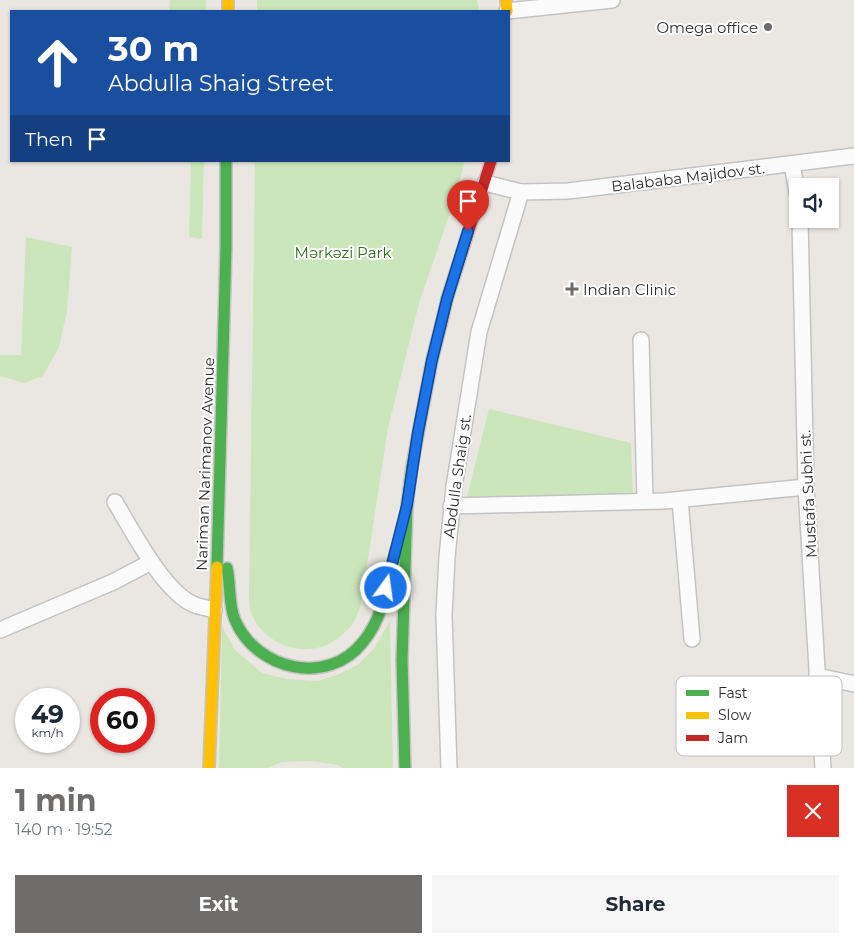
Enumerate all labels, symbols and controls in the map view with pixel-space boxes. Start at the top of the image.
place label: Omega office [656,18,758,37]
marker: Omega office [762,21,774,33]
text: 30 m [108,27,199,70]
icon: ahead [25,30,90,95]
text: Abdulla Shaig Street [108,70,334,97]
icon: arrive [83,125,111,153]
text: Then [25,128,73,151]
street label: Balababa Majidov st. [610,158,766,196]
map controls [789,178,839,228]
button: sound [789,178,839,228]
pin [447,180,489,231]
icon: arrive [454,187,482,215]
park label: Mərkəzi Park [295,243,391,262]
place label: Indian Clinic [583,280,676,299]
marker: Indian Clinic [565,282,579,296]
street label: Nariman Narimanov Avenue [192,357,218,571]
street label: Abdulla Shaig st. [439,413,475,539]
street label: Mustafa Subhi st. [795,429,821,559]
position arrow [359,561,411,613]
legend [676,676,842,756]
text: Fast [718,684,748,702]
speed limit sign: 60 [90,688,155,753]
text: 49 [31,699,64,729]
text: Slow [718,706,752,724]
text: km/h [31,725,64,740]
text: Jam [717,729,748,747]
text: 1 min [15,782,96,819]
button: close [787,785,839,837]
text: 140 m · 19:52 [15,820,113,839]
button: Exit [15,875,422,933]
button: Share [432,875,839,933]

